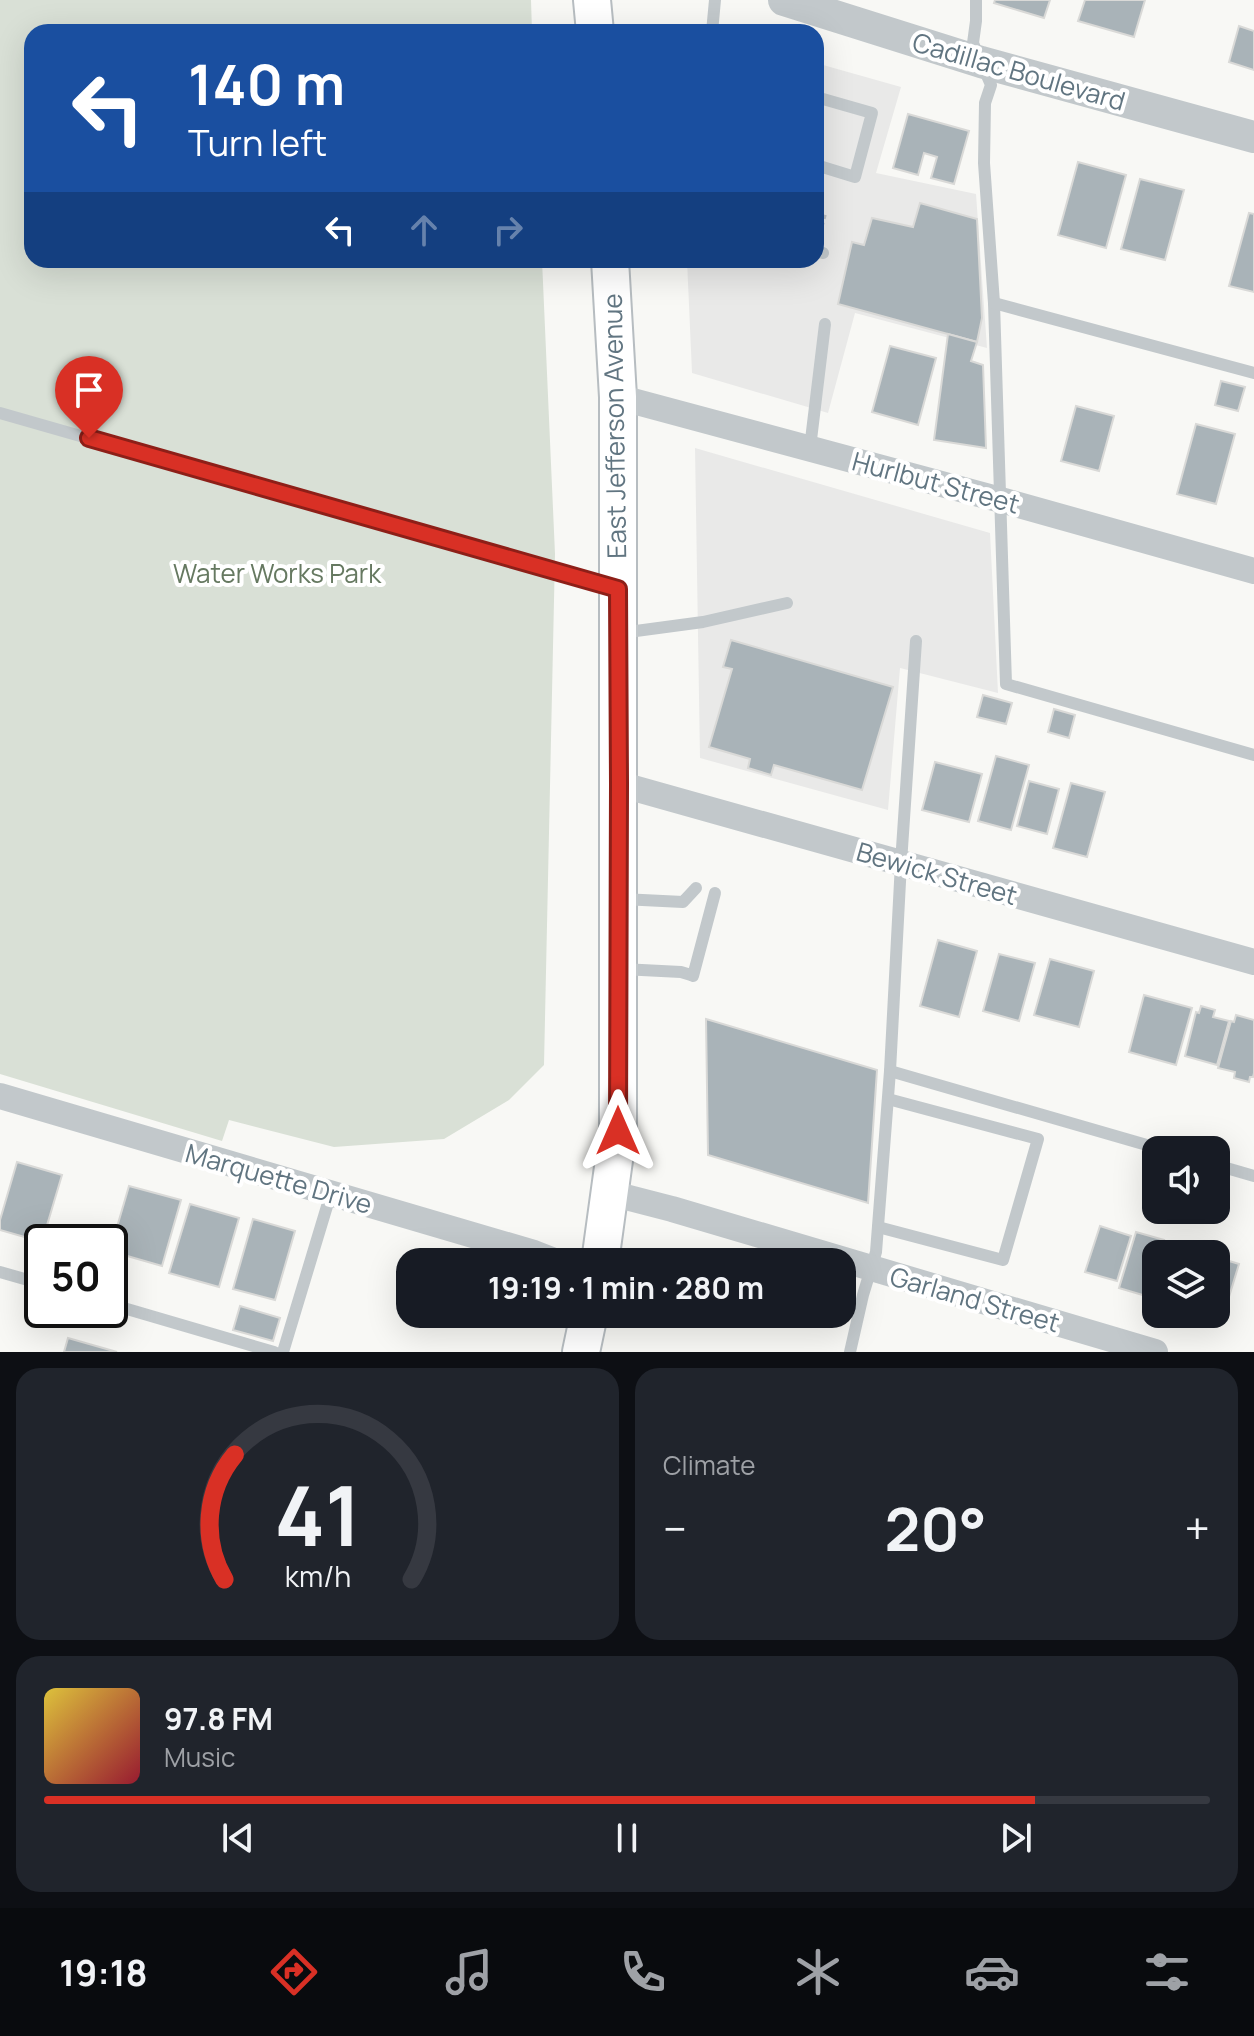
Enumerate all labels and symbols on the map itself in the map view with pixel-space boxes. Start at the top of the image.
street label: Cadillac Boulevard [908,23,1130,119]
street label: East Jefferson Avenue [594,293,634,559]
pin [55,356,123,438]
street label: Hurlbut Street [849,442,1023,522]
park label: Water Works Park [173,555,382,591]
street label: Bewick Street [852,833,1022,913]
position arrow [576,1089,660,1173]
street label: Marquette Drive [182,1134,376,1222]
speed limit sign: 50 [24,1224,128,1328]
street label: Garland Street [886,1258,1064,1340]

